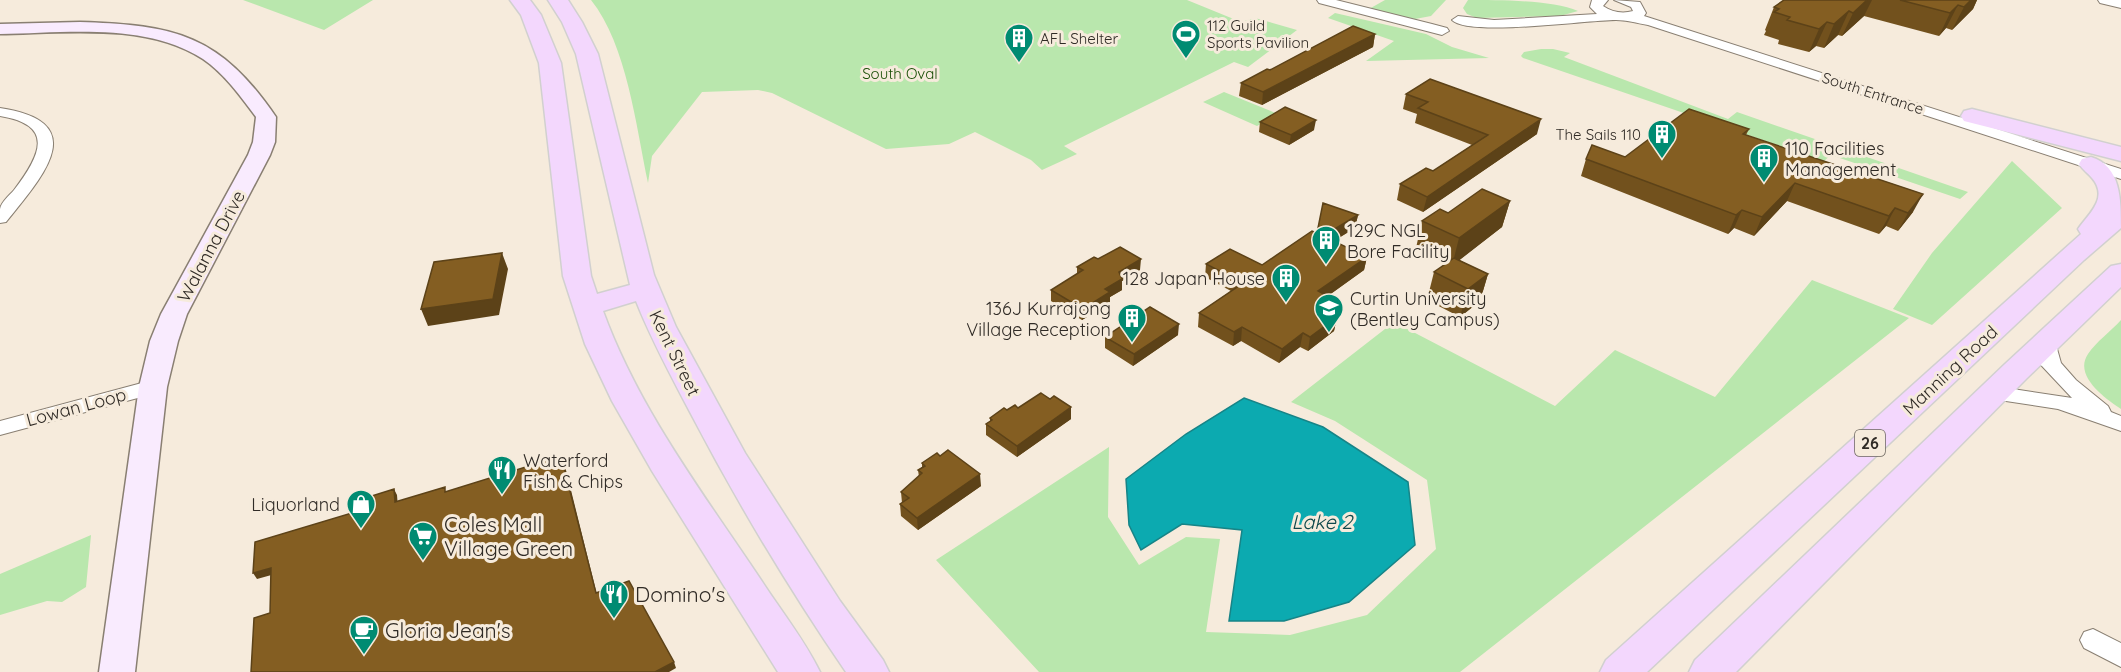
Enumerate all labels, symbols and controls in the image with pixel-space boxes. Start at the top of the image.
place label: 112 Guild Sports Pavilion [1207,16,1309,52]
sports icon: 112 Guild Sports Pavilion [1170,18,1202,60]
building icon: AFL Shelter [1003,22,1035,64]
place label: AFL Shelter [1040,29,1119,48]
park label: South Oval [862,64,938,83]
street label: South Entrance [1820,68,1926,118]
building icon: The Sails 110 [1646,118,1678,160]
place label: The Sails 110 [1556,125,1641,144]
place label: 110 Facilities Management [1785,137,1896,181]
building icon: 110 Facilities Management [1748,142,1780,184]
street label: Walanna Drive [172,186,250,306]
place label: 129C NGL Bore Facility [1347,219,1449,263]
building icon: 129C NGL Bore Facility [1310,224,1342,266]
building icon: 128 Japan House [1270,262,1302,304]
place label: 128 Japan House [1123,267,1265,290]
place label: Curtin University (Bentley Campus) [1350,287,1500,331]
school or university icon: Curtin University (Bentley Campus) [1313,292,1345,334]
place label: 136J Kurrajong Village Reception [966,297,1111,341]
building icon: 136J Kurrajong Village Reception [1116,302,1148,344]
street label: Kent Street [644,306,706,400]
street label: Manning Road [1898,320,2002,420]
street label: Lowan Loop [24,383,129,431]
road number: 26 [1855,430,1885,456]
place label: Waterford Fish & Chips [523,449,623,493]
restaurant icon: Waterford Fish & Chips [486,454,518,496]
shop icon: Liquorland [345,488,377,530]
place label: Liquorland [251,493,340,516]
water label: Lake 2 [1292,509,1354,534]
place label: Coles Mall Village Green [444,511,573,561]
supermarket icon: Coles Mall Village Green [407,520,439,562]
restaurant icon: Domino's [598,578,630,620]
place label: Domino's [635,581,725,607]
cafe icon: Gloria Jean's [348,614,380,656]
place label: Gloria Jean's [385,617,511,643]

